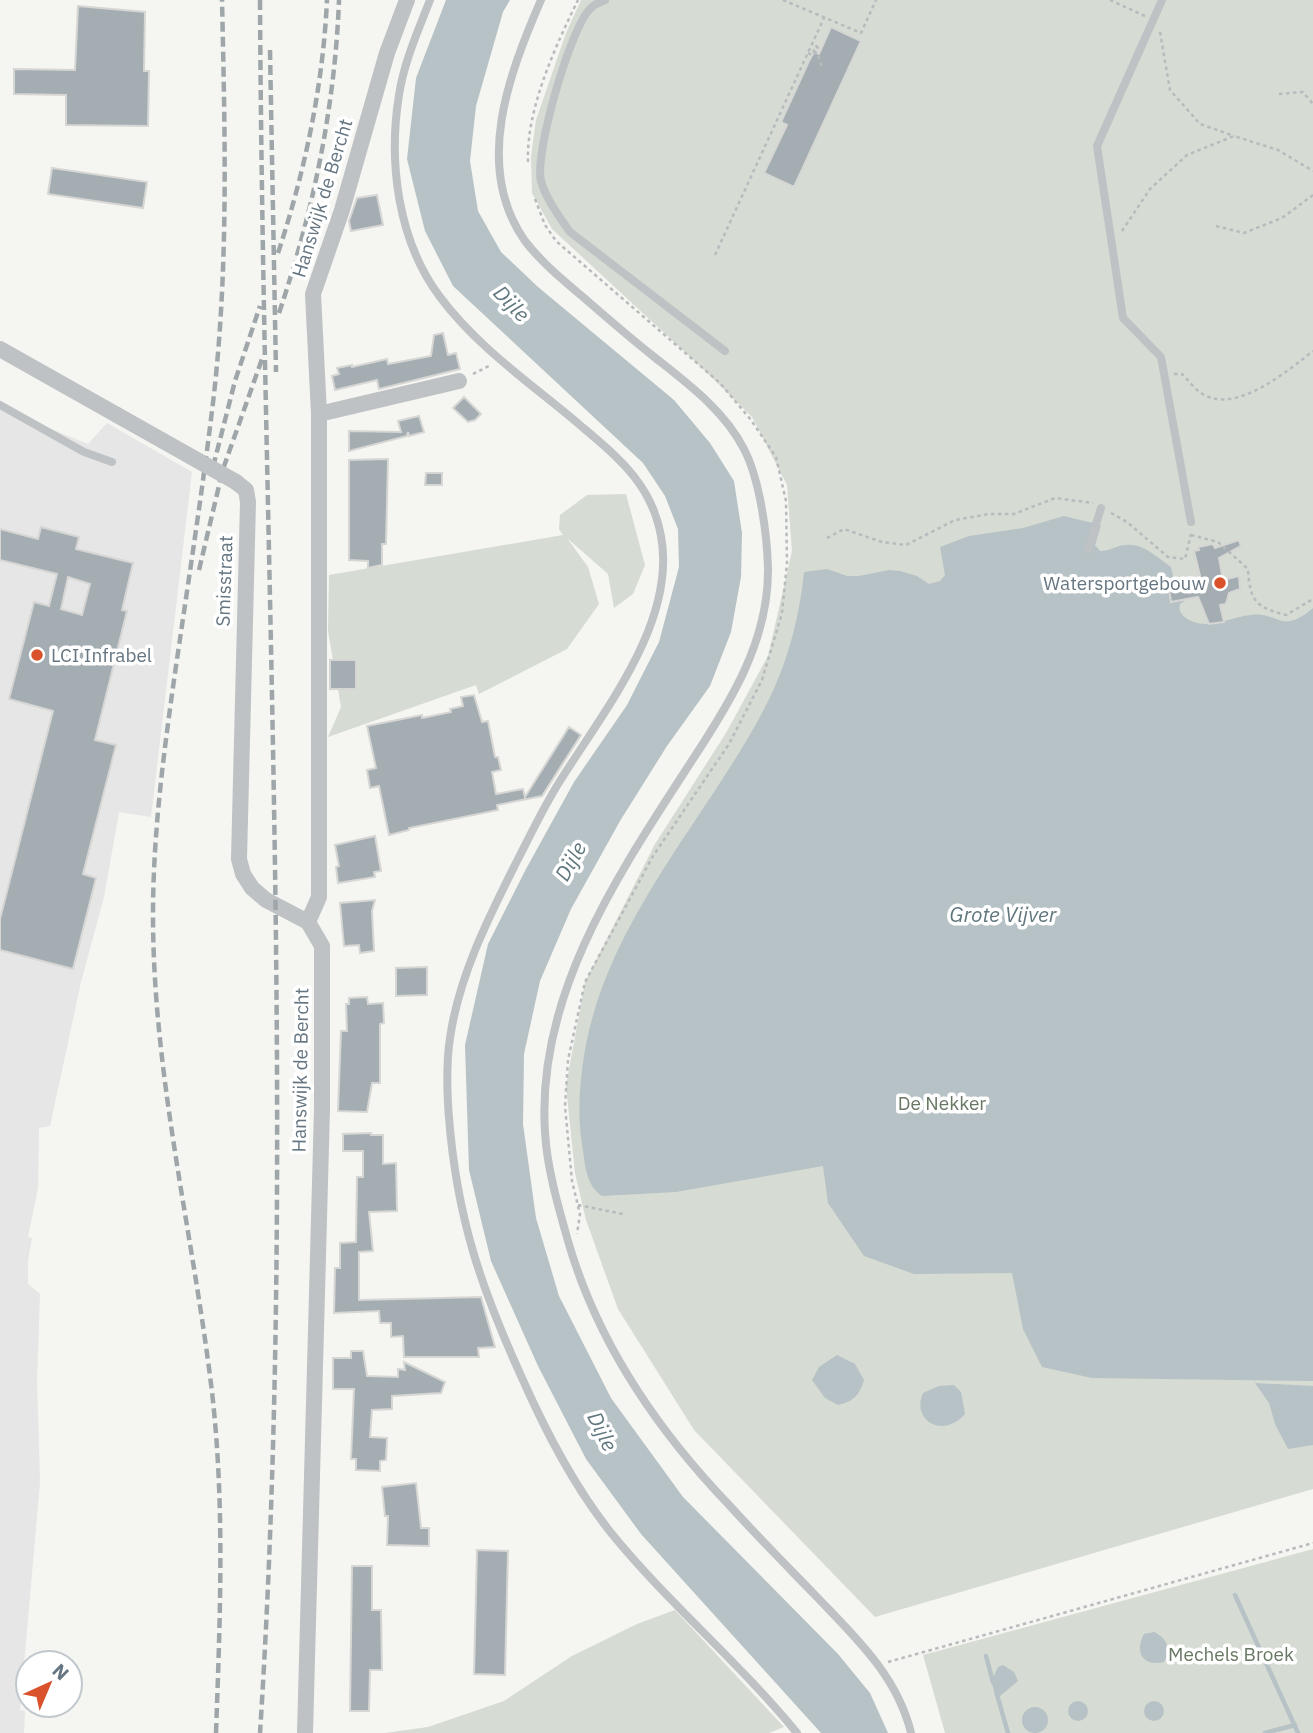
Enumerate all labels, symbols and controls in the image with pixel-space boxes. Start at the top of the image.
street label: Hanswijk de Bercht [286,116,358,280]
water label: Dijle [488,279,536,328]
street label: Smisstraat [210,535,238,627]
place label: Watersportgebouw [1043,571,1206,595]
marker: Watersportgebouw [1212,575,1228,591]
place label: LCI Infrabel [51,643,152,667]
marker: LCI Infrabel [29,647,45,663]
water label: Dijle [548,836,592,886]
water label: Grote Vijver [950,900,1058,928]
street label: Hanswijk de Bercht [287,987,313,1153]
park label: De Nekker [898,1091,986,1115]
water label: Dijle [581,1407,625,1456]
park label: Mechels Broek [1168,1642,1294,1666]
north arrow [14,1649,84,1719]
text: N [48,1658,74,1685]

